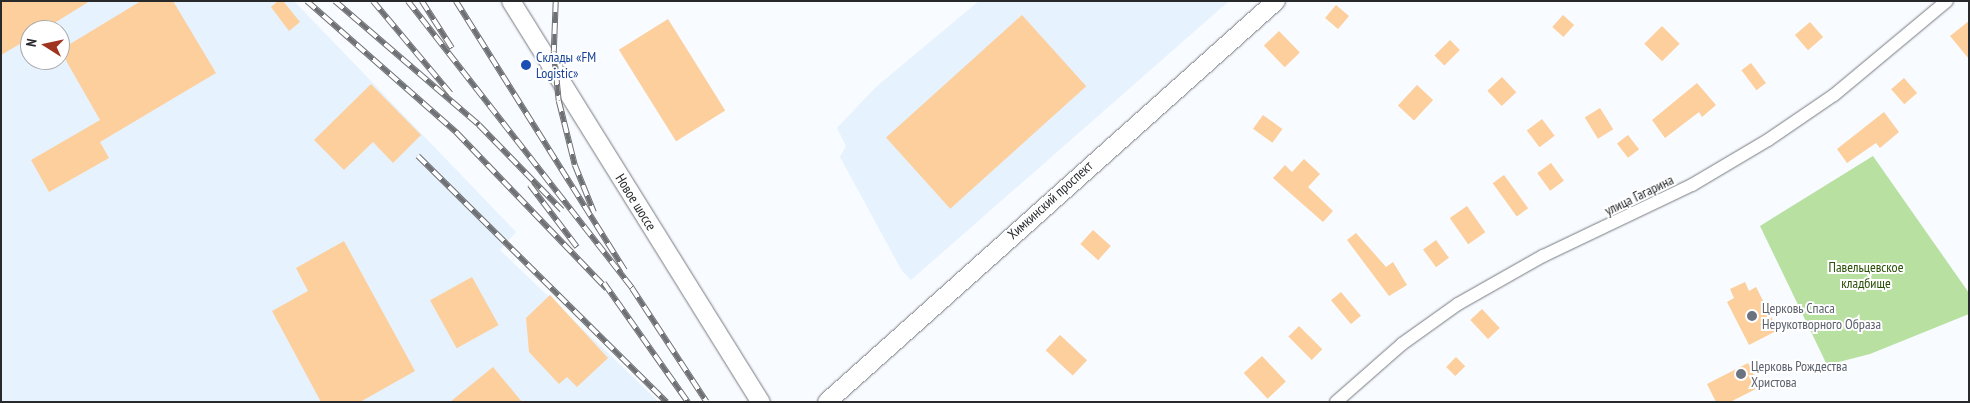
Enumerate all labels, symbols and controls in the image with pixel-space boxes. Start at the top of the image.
north arrow [20,20,70,70]
text: N [22,37,41,48]
place label: Склады «FM Logistic» [536,49,596,82]
marker: Склады «FM Logistic» [520,59,532,71]
street label: Химкинский проспект [1004,157,1096,243]
street label: Новое шоссе [612,171,660,233]
street label: улица Гагарина [1602,171,1676,219]
park label: Павельцевское кладбище [1829,259,1903,292]
place label: Церковь Спаса Нерукотворного Образа [1762,300,1881,332]
marker: Церковь Спаса Нерукотворного Образа [1746,310,1758,322]
place label: Церковь Рождества Христова [1751,358,1848,391]
marker: Церковь Рождества Христова [1735,368,1747,380]

